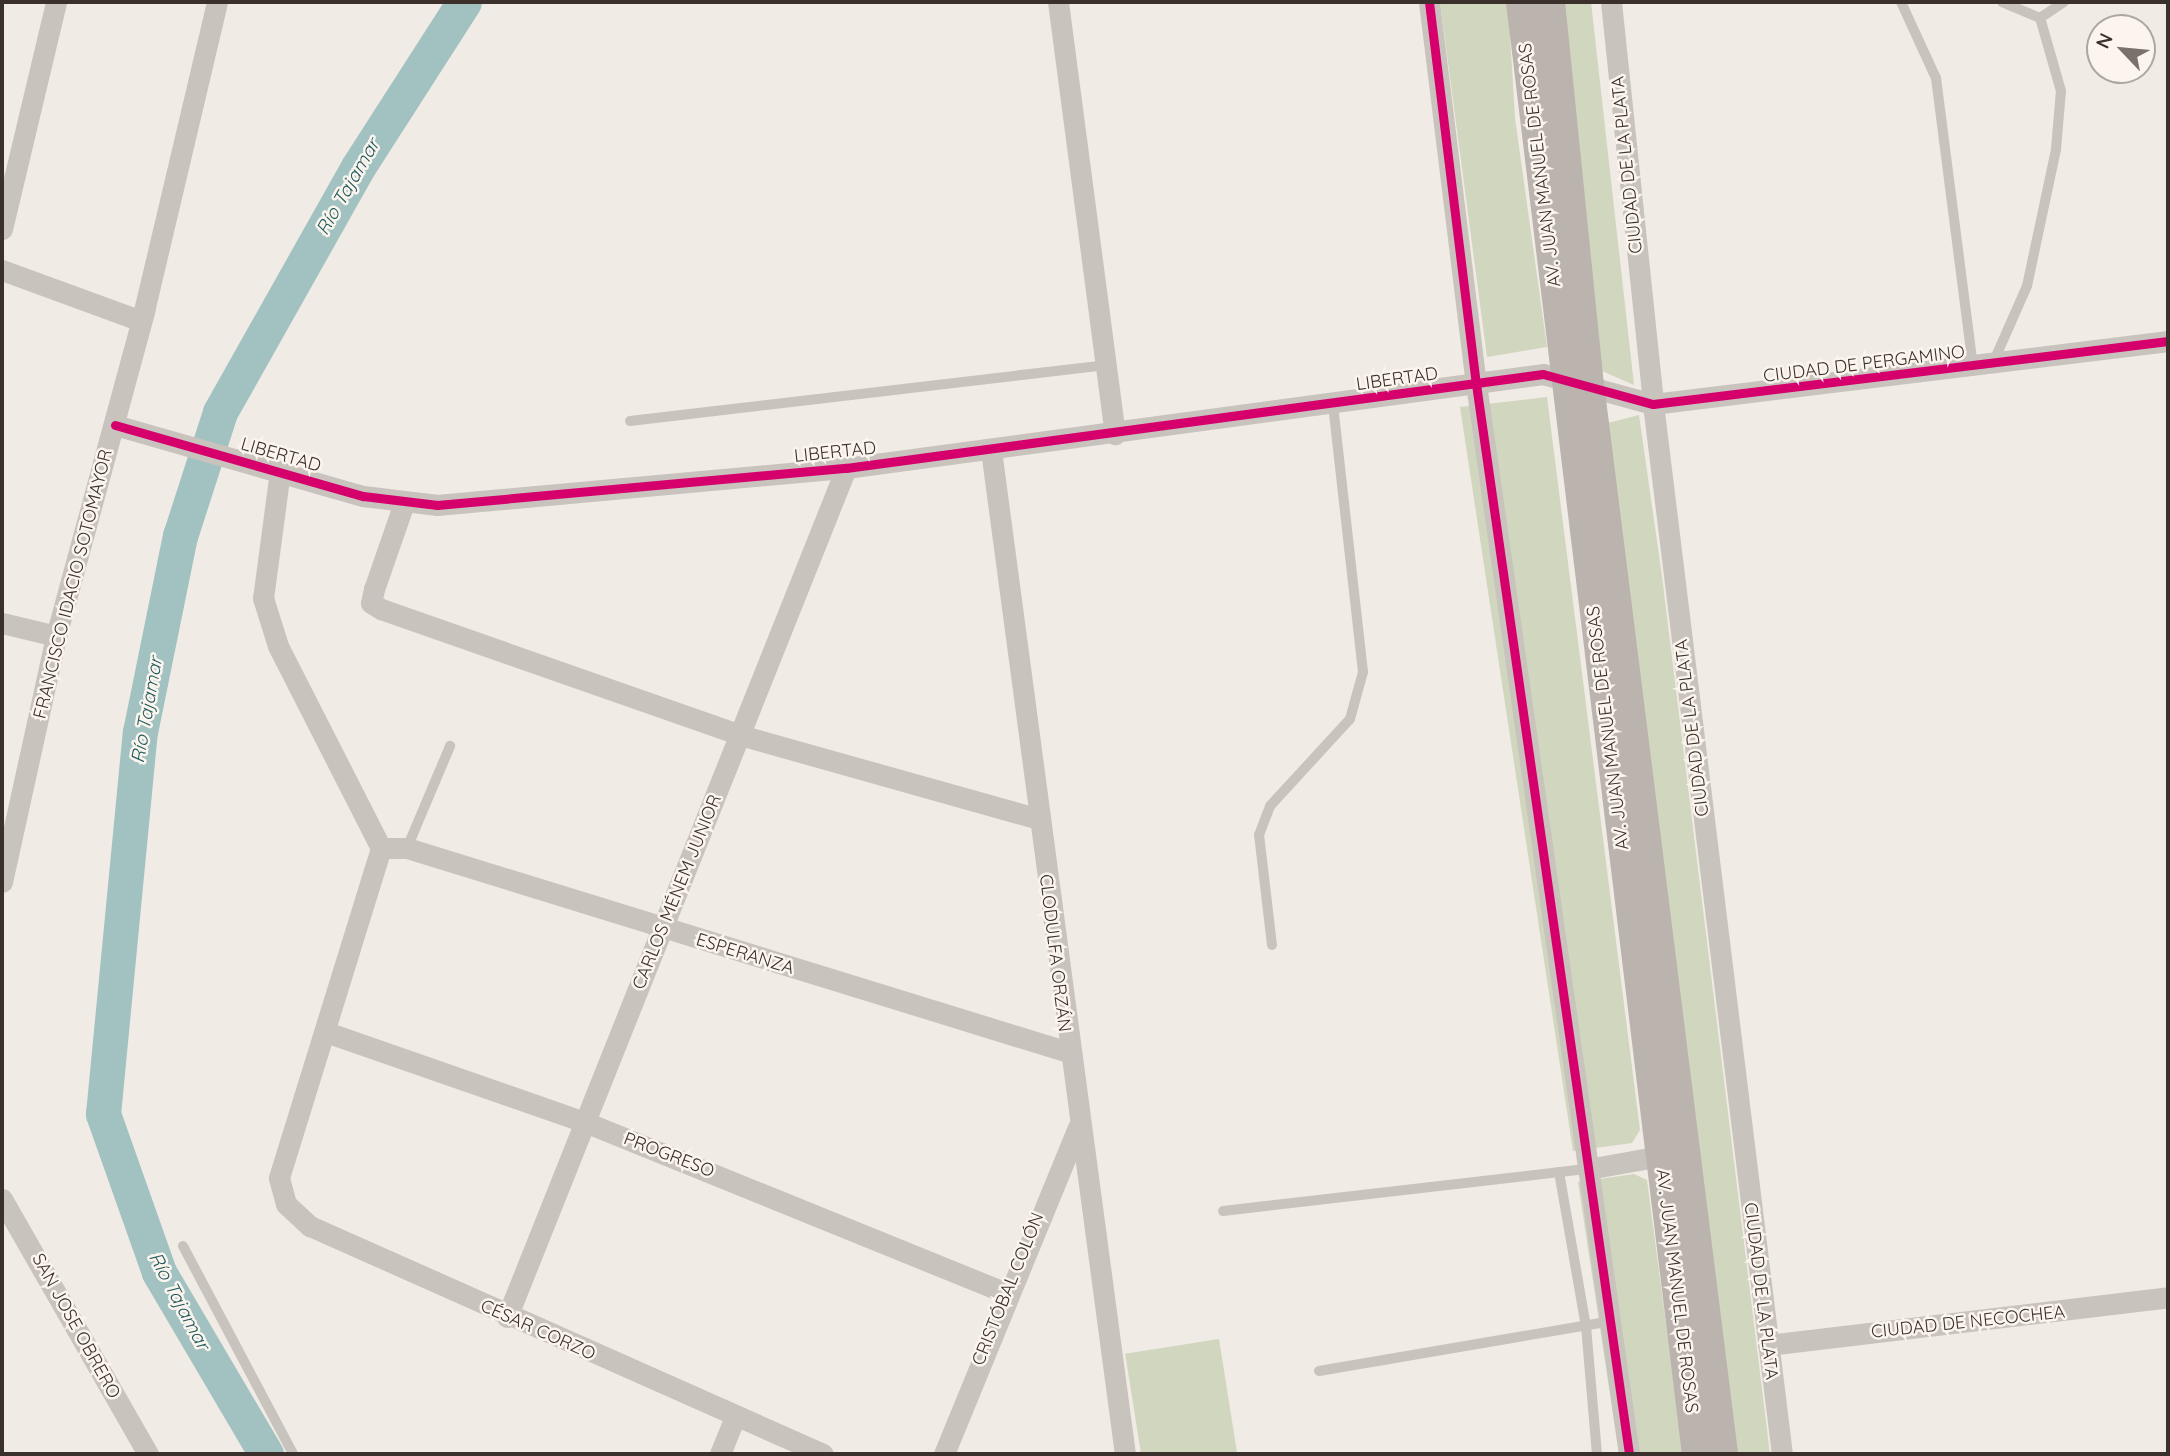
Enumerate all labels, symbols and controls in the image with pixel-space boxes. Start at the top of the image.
north arrow [2086,14,2156,84]
text: N [2090,29,2118,52]
street label: AV. JUAN MANUEL DE ROSAS [1514,42,1566,288]
street label: CIUDAD DE LA PLATA [1607,75,1647,255]
water label: Río Tajamar [311,135,385,239]
street label: CIUDAD DE PERGAMINO [1762,341,1966,387]
street label: LIBERTAD [1355,363,1439,395]
street label: LIBERTAD [238,433,324,477]
street label: LIBERTAD [793,437,877,467]
street label: FRANCISCO IDACIO SOTOMAYOR [29,447,117,721]
street label: AV. JUAN MANUEL DE ROSAS [1582,605,1634,851]
street label: CIUDAD DE LA PLATA [1670,638,1714,818]
water label: Río Tajamar [126,655,168,765]
street label: CARLOS MÉNEM JUNIOR [628,791,726,993]
street label: CLODULFA ORZÁN [1035,873,1075,1033]
street label: ESPERANZA [693,929,797,979]
street label: PROGRESO [621,1128,717,1182]
street label: AV. JUAN MANUEL DE ROSAS [1651,1168,1703,1414]
street label: CIUDAD DE LA PLATA [1739,1201,1783,1381]
street label: CRISTÓBAL COLÓN [967,1209,1049,1369]
water label: Río Tajamar [144,1248,214,1354]
street label: SAN JOSE OBRERO [27,1250,125,1402]
street label: CÉSAR CORZO [477,1295,599,1365]
street label: CIUDAD DE NECOCHEA [1870,1301,2066,1343]

